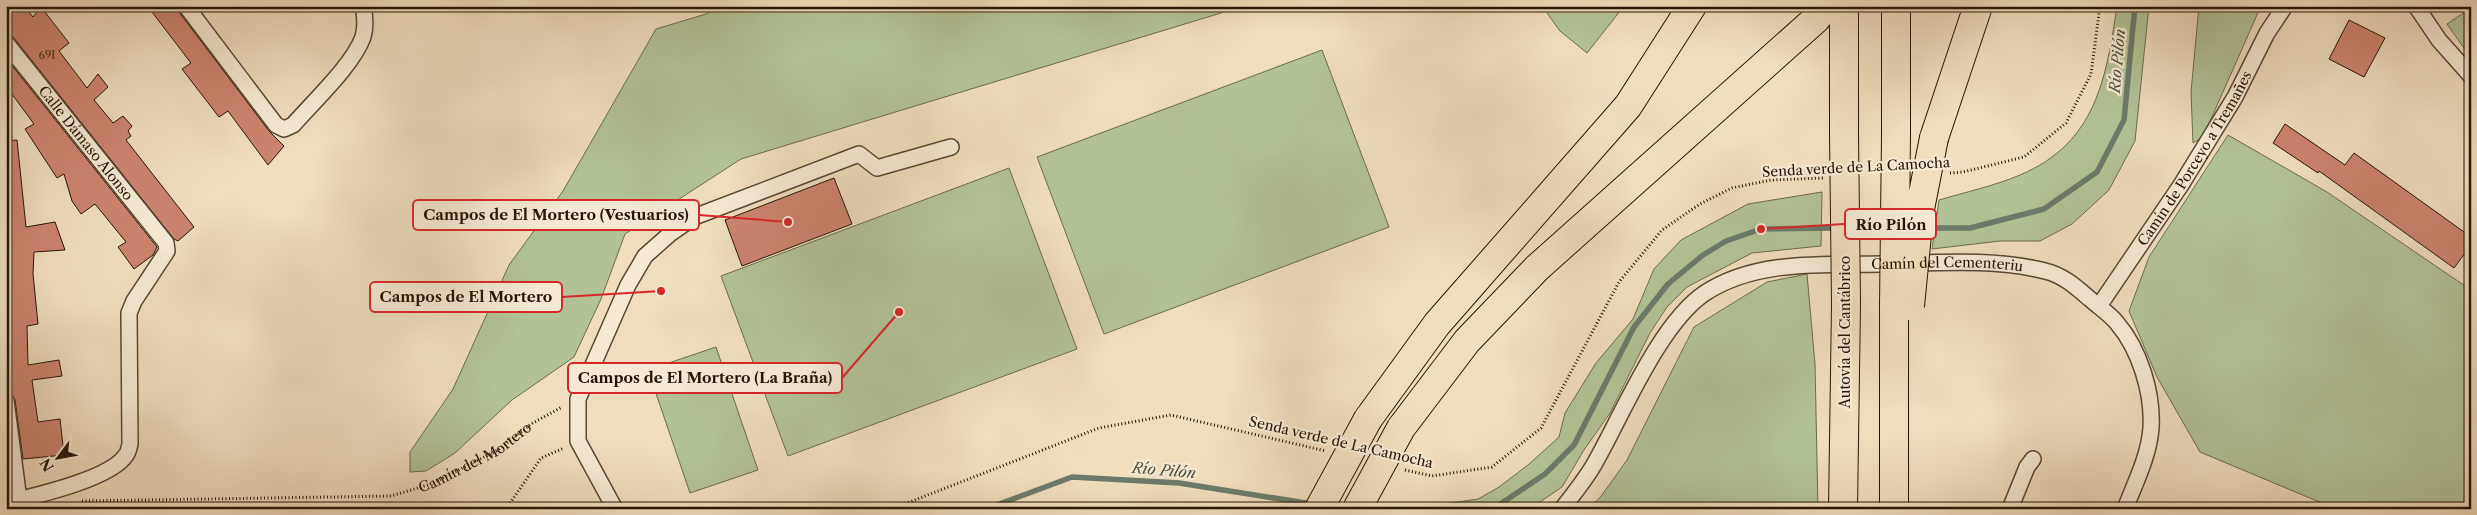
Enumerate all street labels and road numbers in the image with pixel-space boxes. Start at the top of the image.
street label: Camín de Porceyo a Tremañes [2133,68,2256,249]
street label: Calle Dámaso Alonso [35,82,137,204]
street label: Senda verde de La Camocha [1761,153,1951,181]
street label: Camín del Cementeriu [1871,253,2025,275]
street label: Autovía del Cantábrico [1836,256,1854,409]
street label: Senda verde de La Camocha [1247,412,1435,472]
street label: Camín del Mortero [416,418,535,496]

